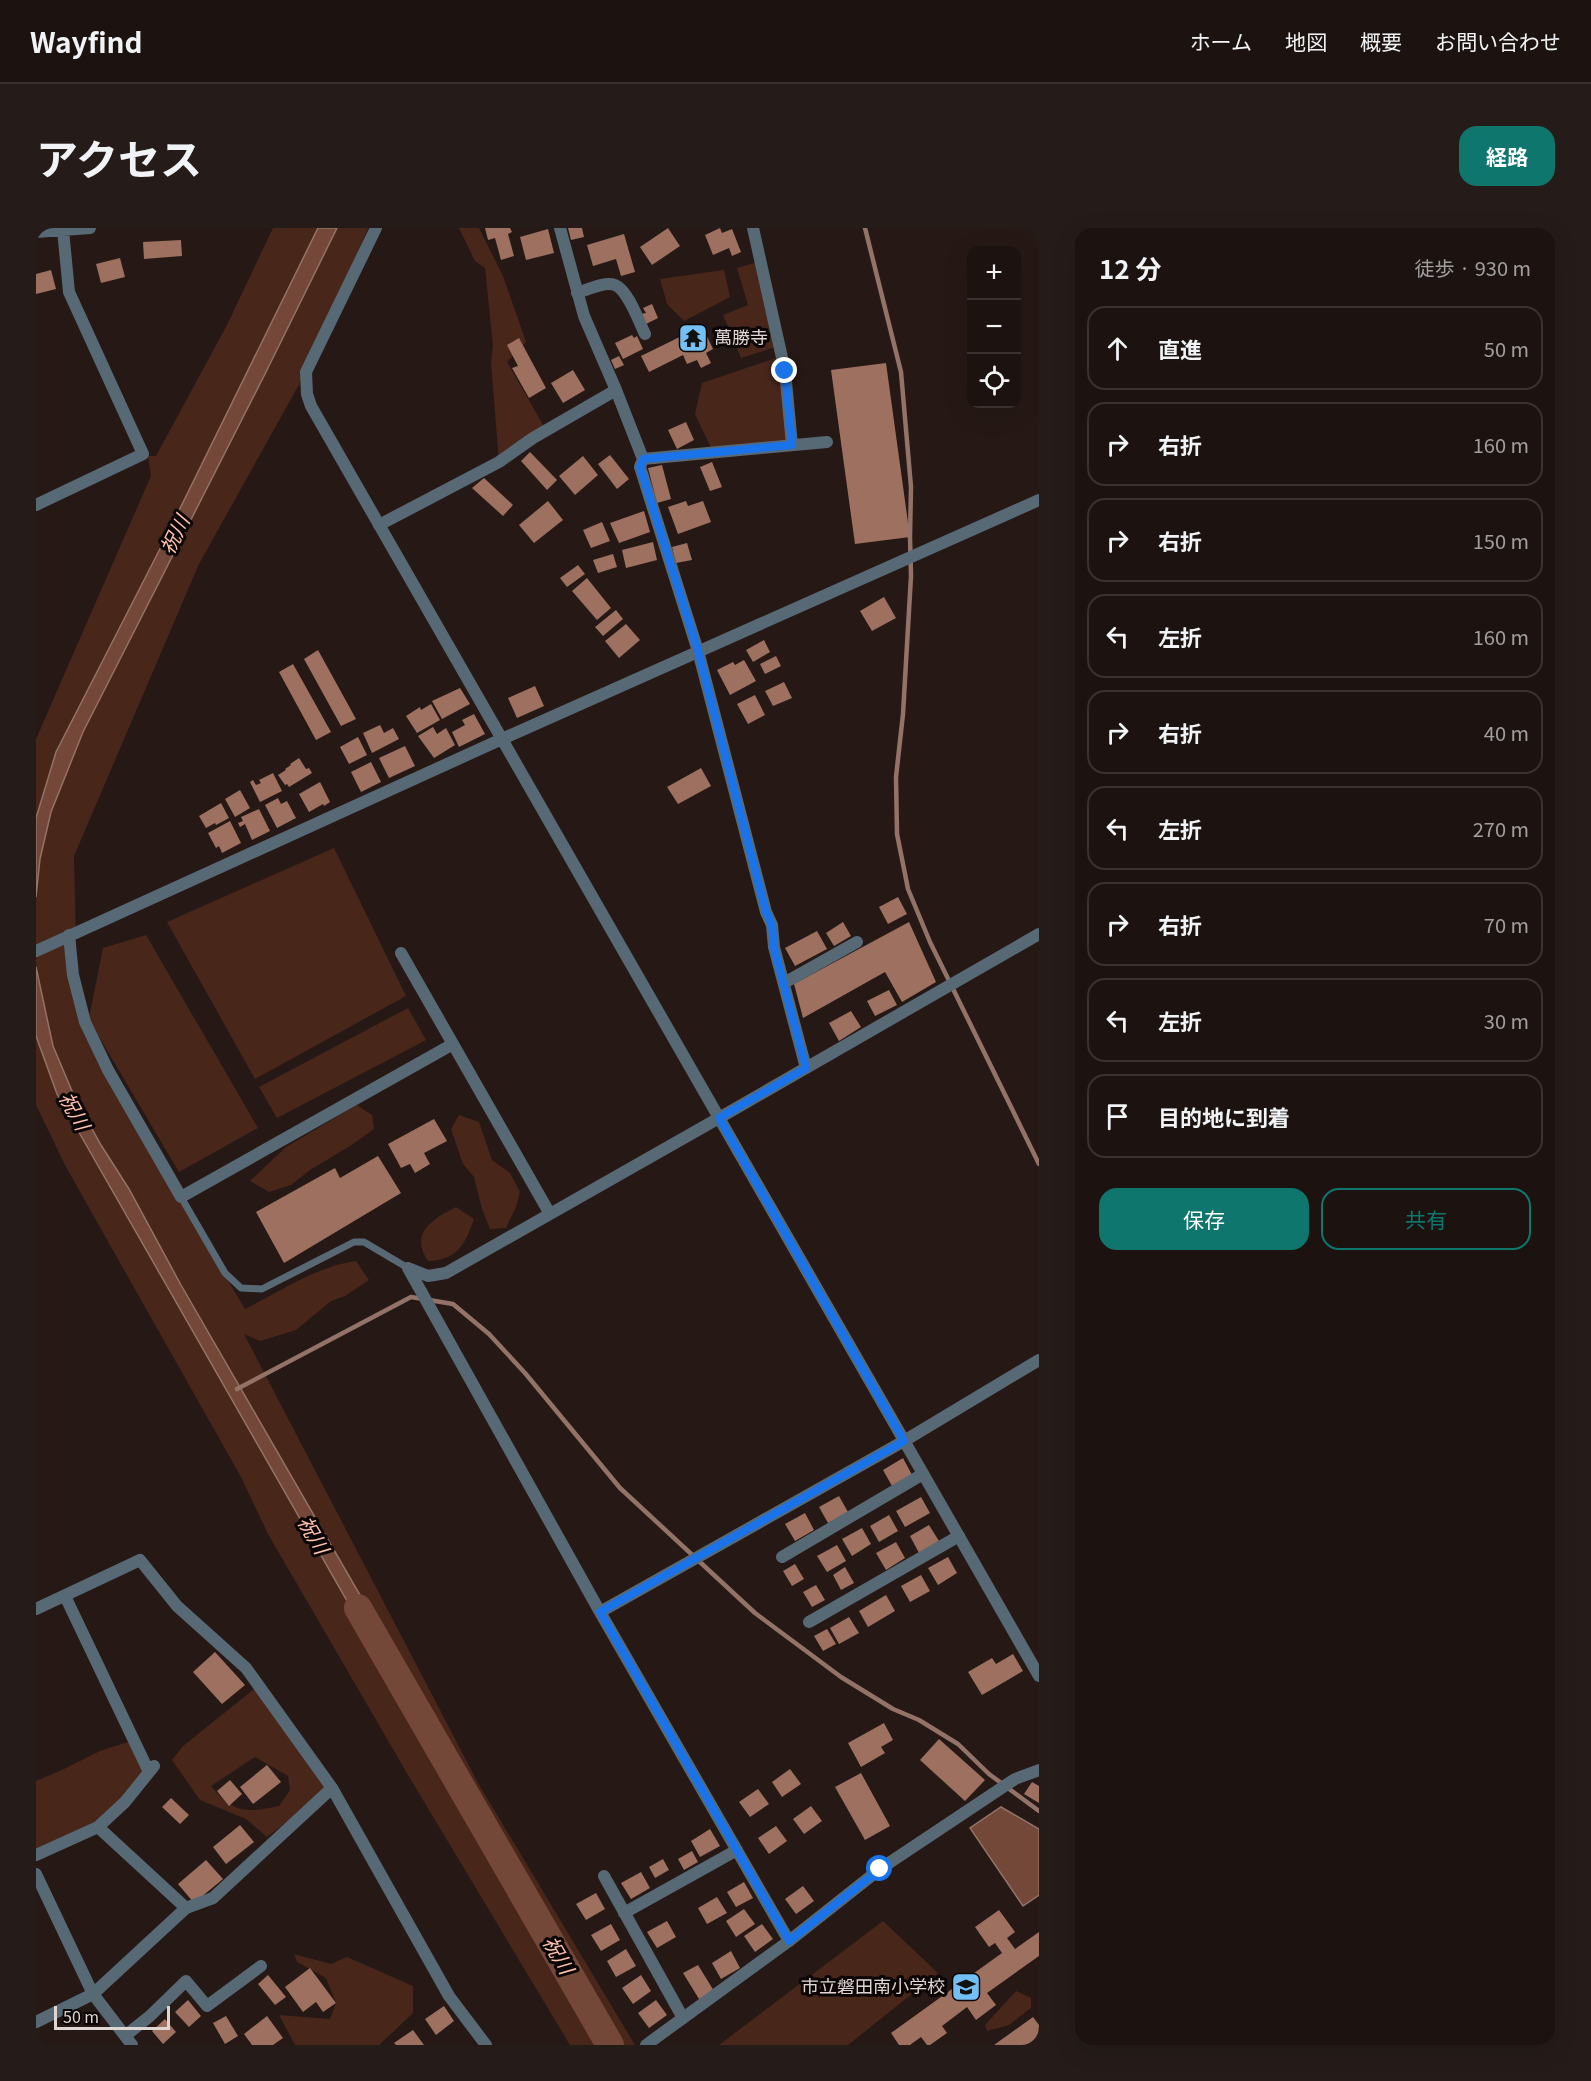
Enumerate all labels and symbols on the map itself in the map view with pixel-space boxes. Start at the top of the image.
temple icon: 萬勝寺 [677,322,709,354]
place label: 萬勝寺 [714,323,768,349]
route end [771,357,797,383]
water label: 祝川 [152,508,196,559]
water label: 祝川 [53,1086,99,1137]
water label: 祝川 [292,1510,338,1561]
route start [866,1855,892,1881]
water label: 祝川 [537,1930,583,1981]
school or university icon: 市立磐田南小学校 [950,1971,982,2003]
place label: 市立磐田南小学校 [801,1972,945,1998]
scale bar [54,2003,170,2030]

